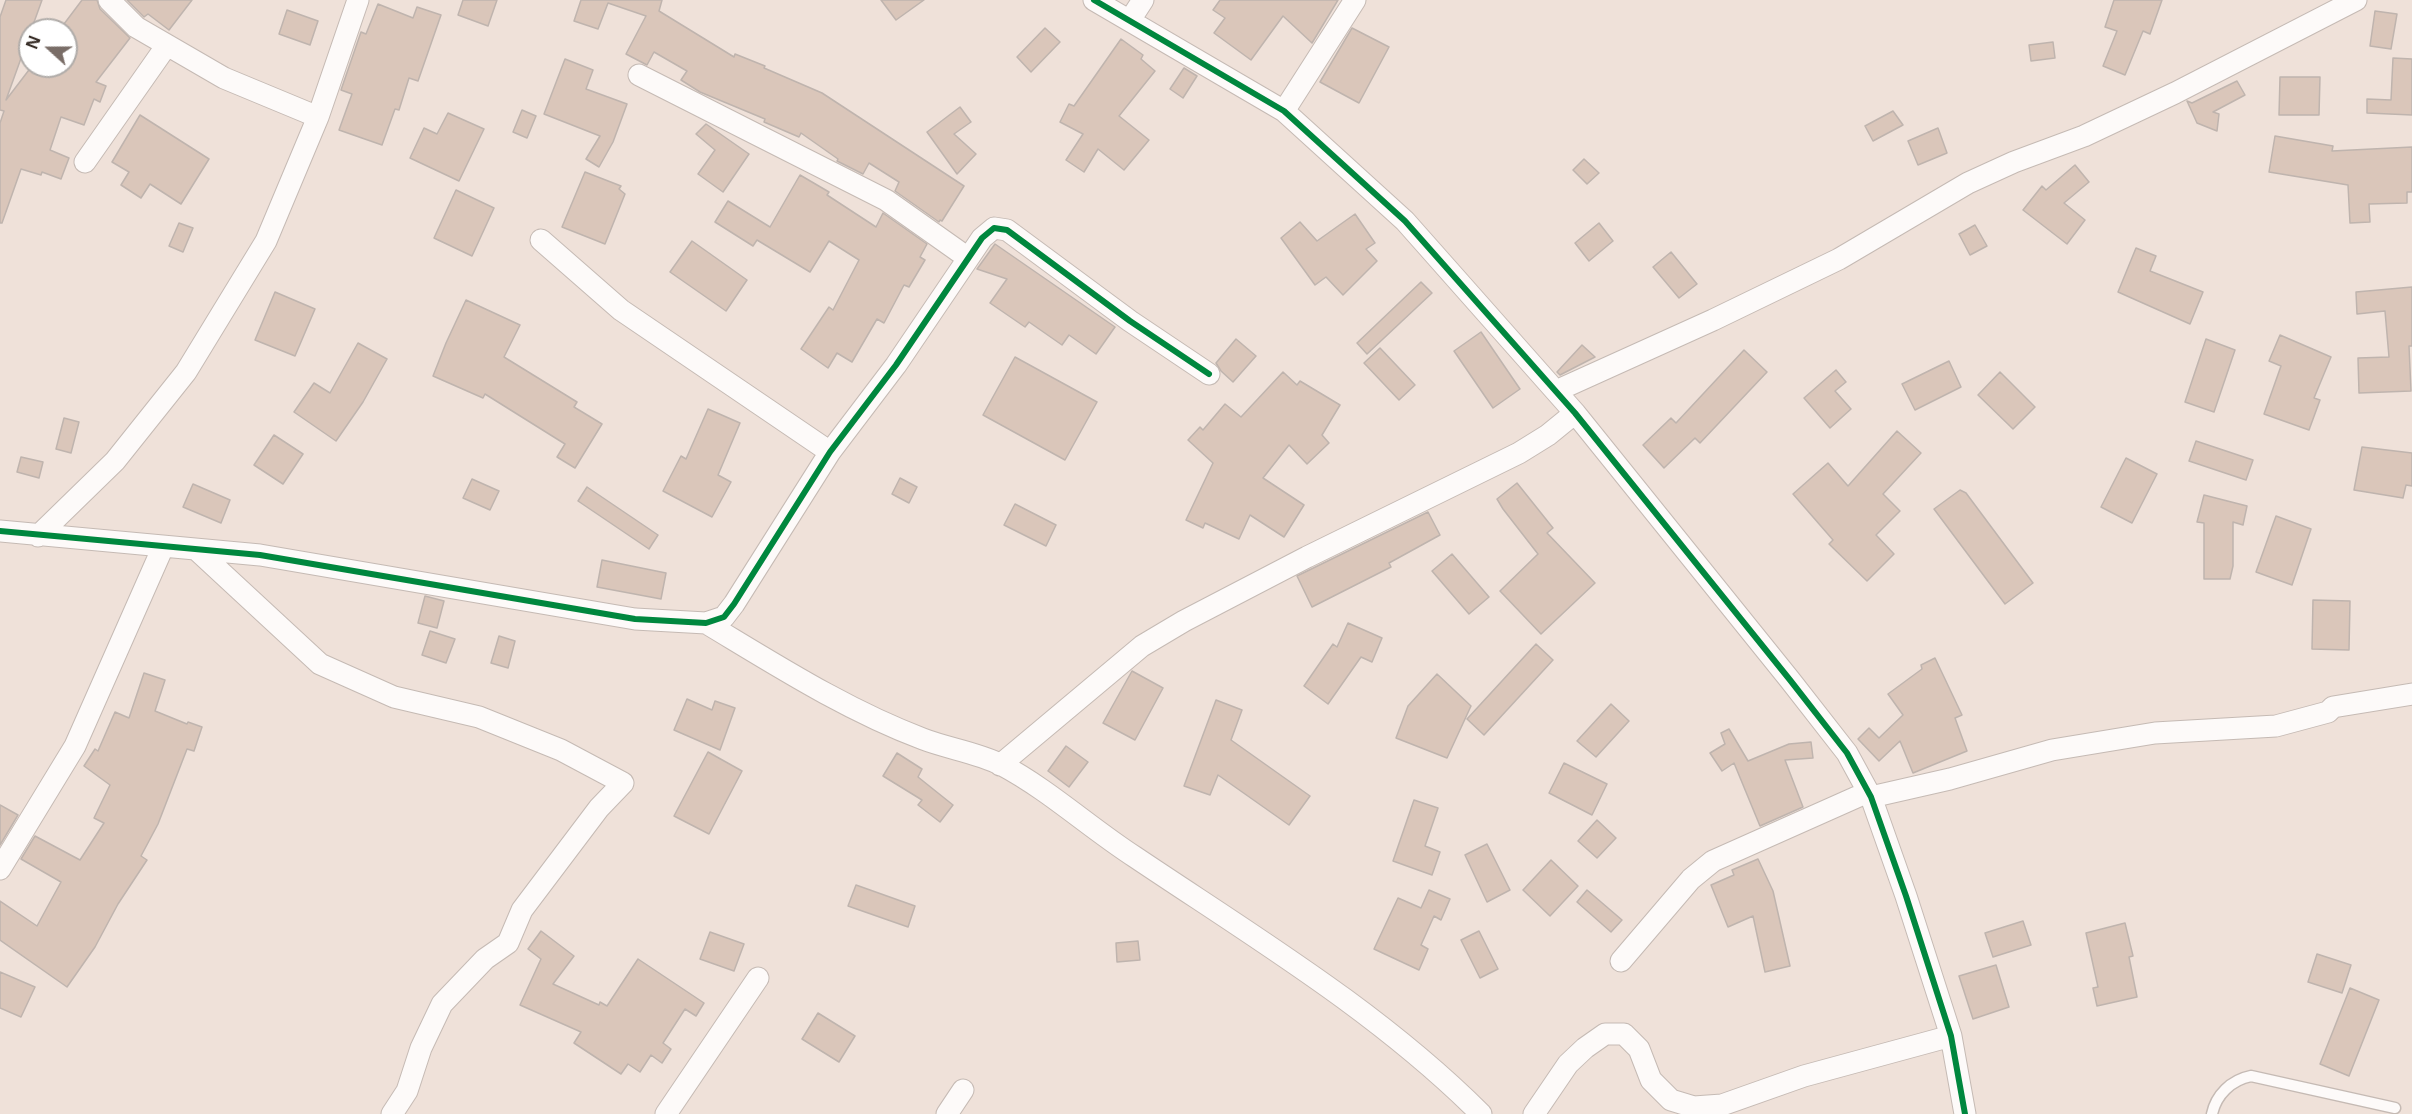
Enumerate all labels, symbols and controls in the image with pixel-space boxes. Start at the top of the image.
north arrow [18,18,78,78]
text: N [20,32,46,52]

